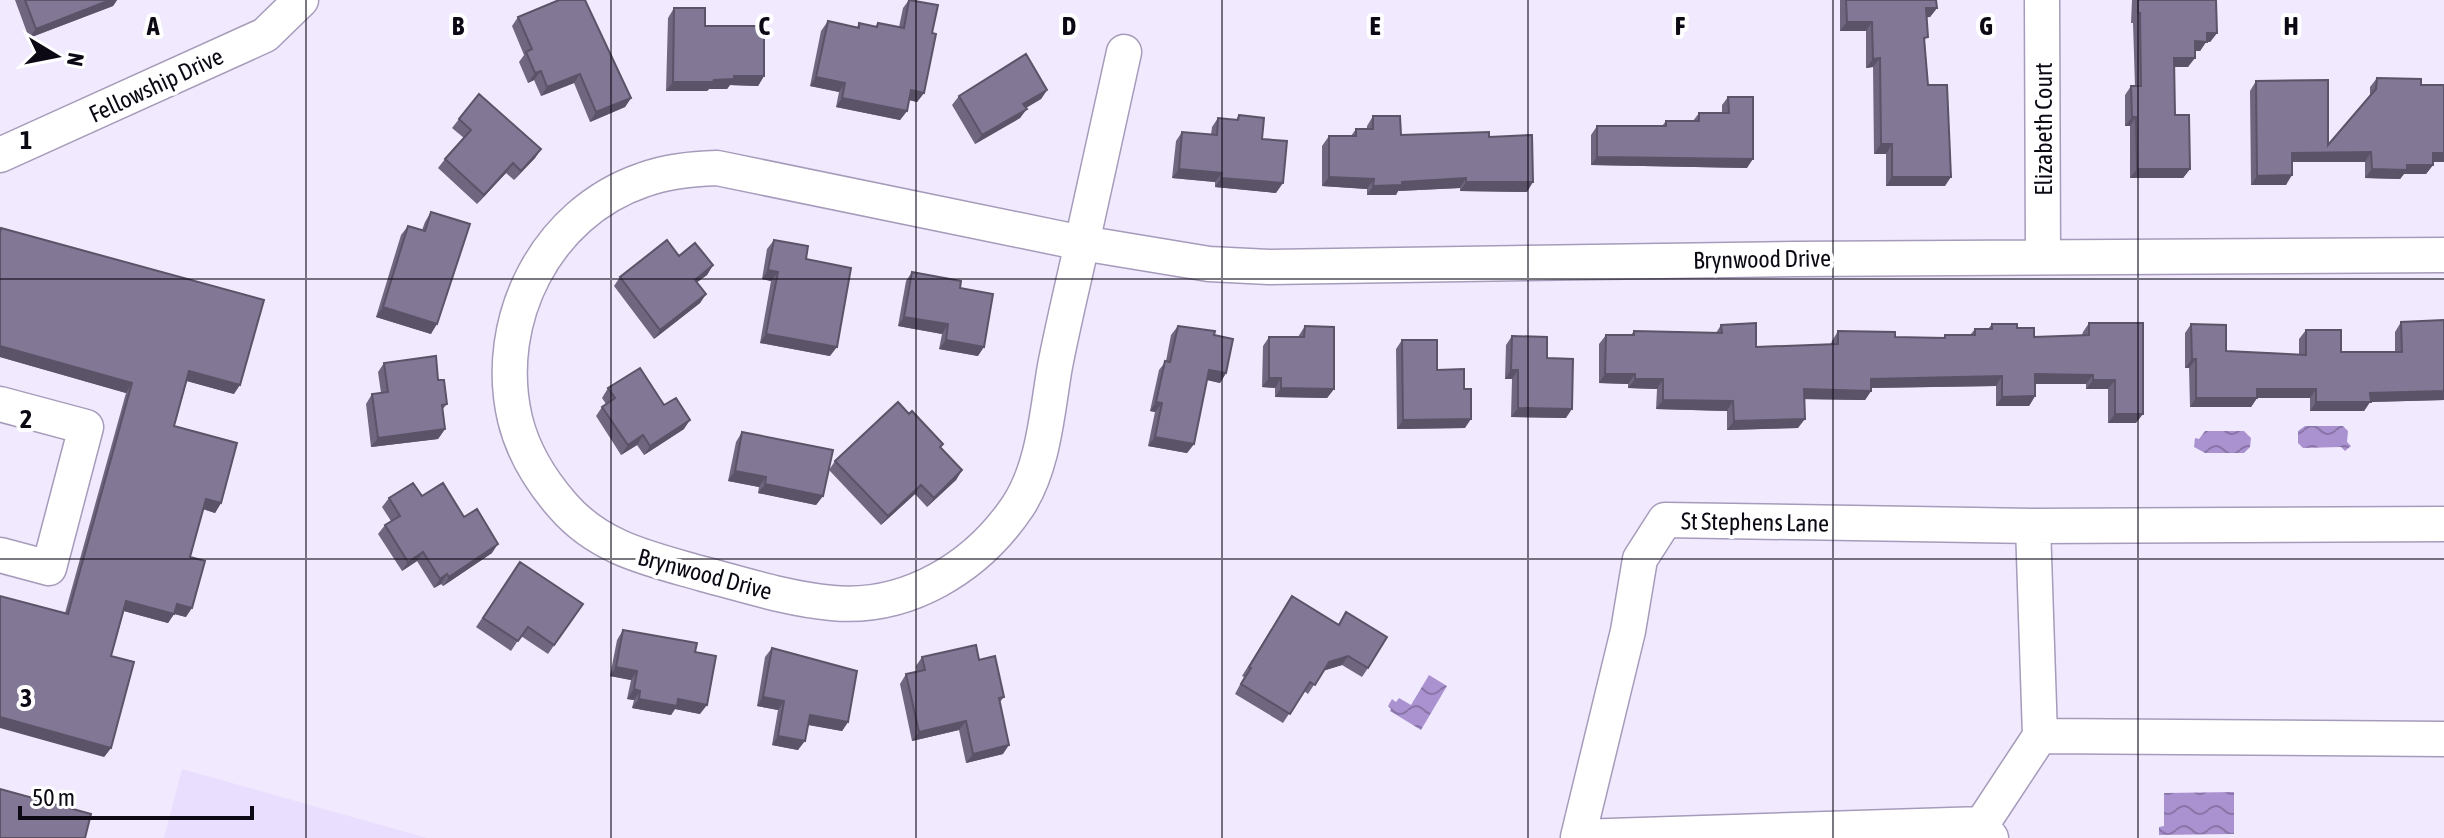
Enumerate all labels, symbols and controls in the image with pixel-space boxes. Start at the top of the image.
text: A [146,11,160,41]
text: B [452,11,465,41]
text: C [758,11,770,41]
text: D [1062,11,1076,41]
text: E [1369,11,1381,41]
text: F [1675,11,1686,41]
text: G [1979,11,1993,41]
text: H [2283,11,2299,41]
north arrow [16,16,96,96]
street label: Fellowship Drive [85,42,227,128]
text: N [62,51,90,68]
street label: Elizabeth Court [2030,62,2057,196]
text: 1 [20,125,32,155]
street label: Brynwood Drive [1693,244,1831,274]
text: 2 [20,404,32,434]
street label: St Stephens Lane [1681,507,1829,537]
street label: Brynwood Drive [635,543,775,605]
text: 3 [20,683,32,713]
scale bar [20,770,252,820]
text: 50 m [32,784,75,811]

